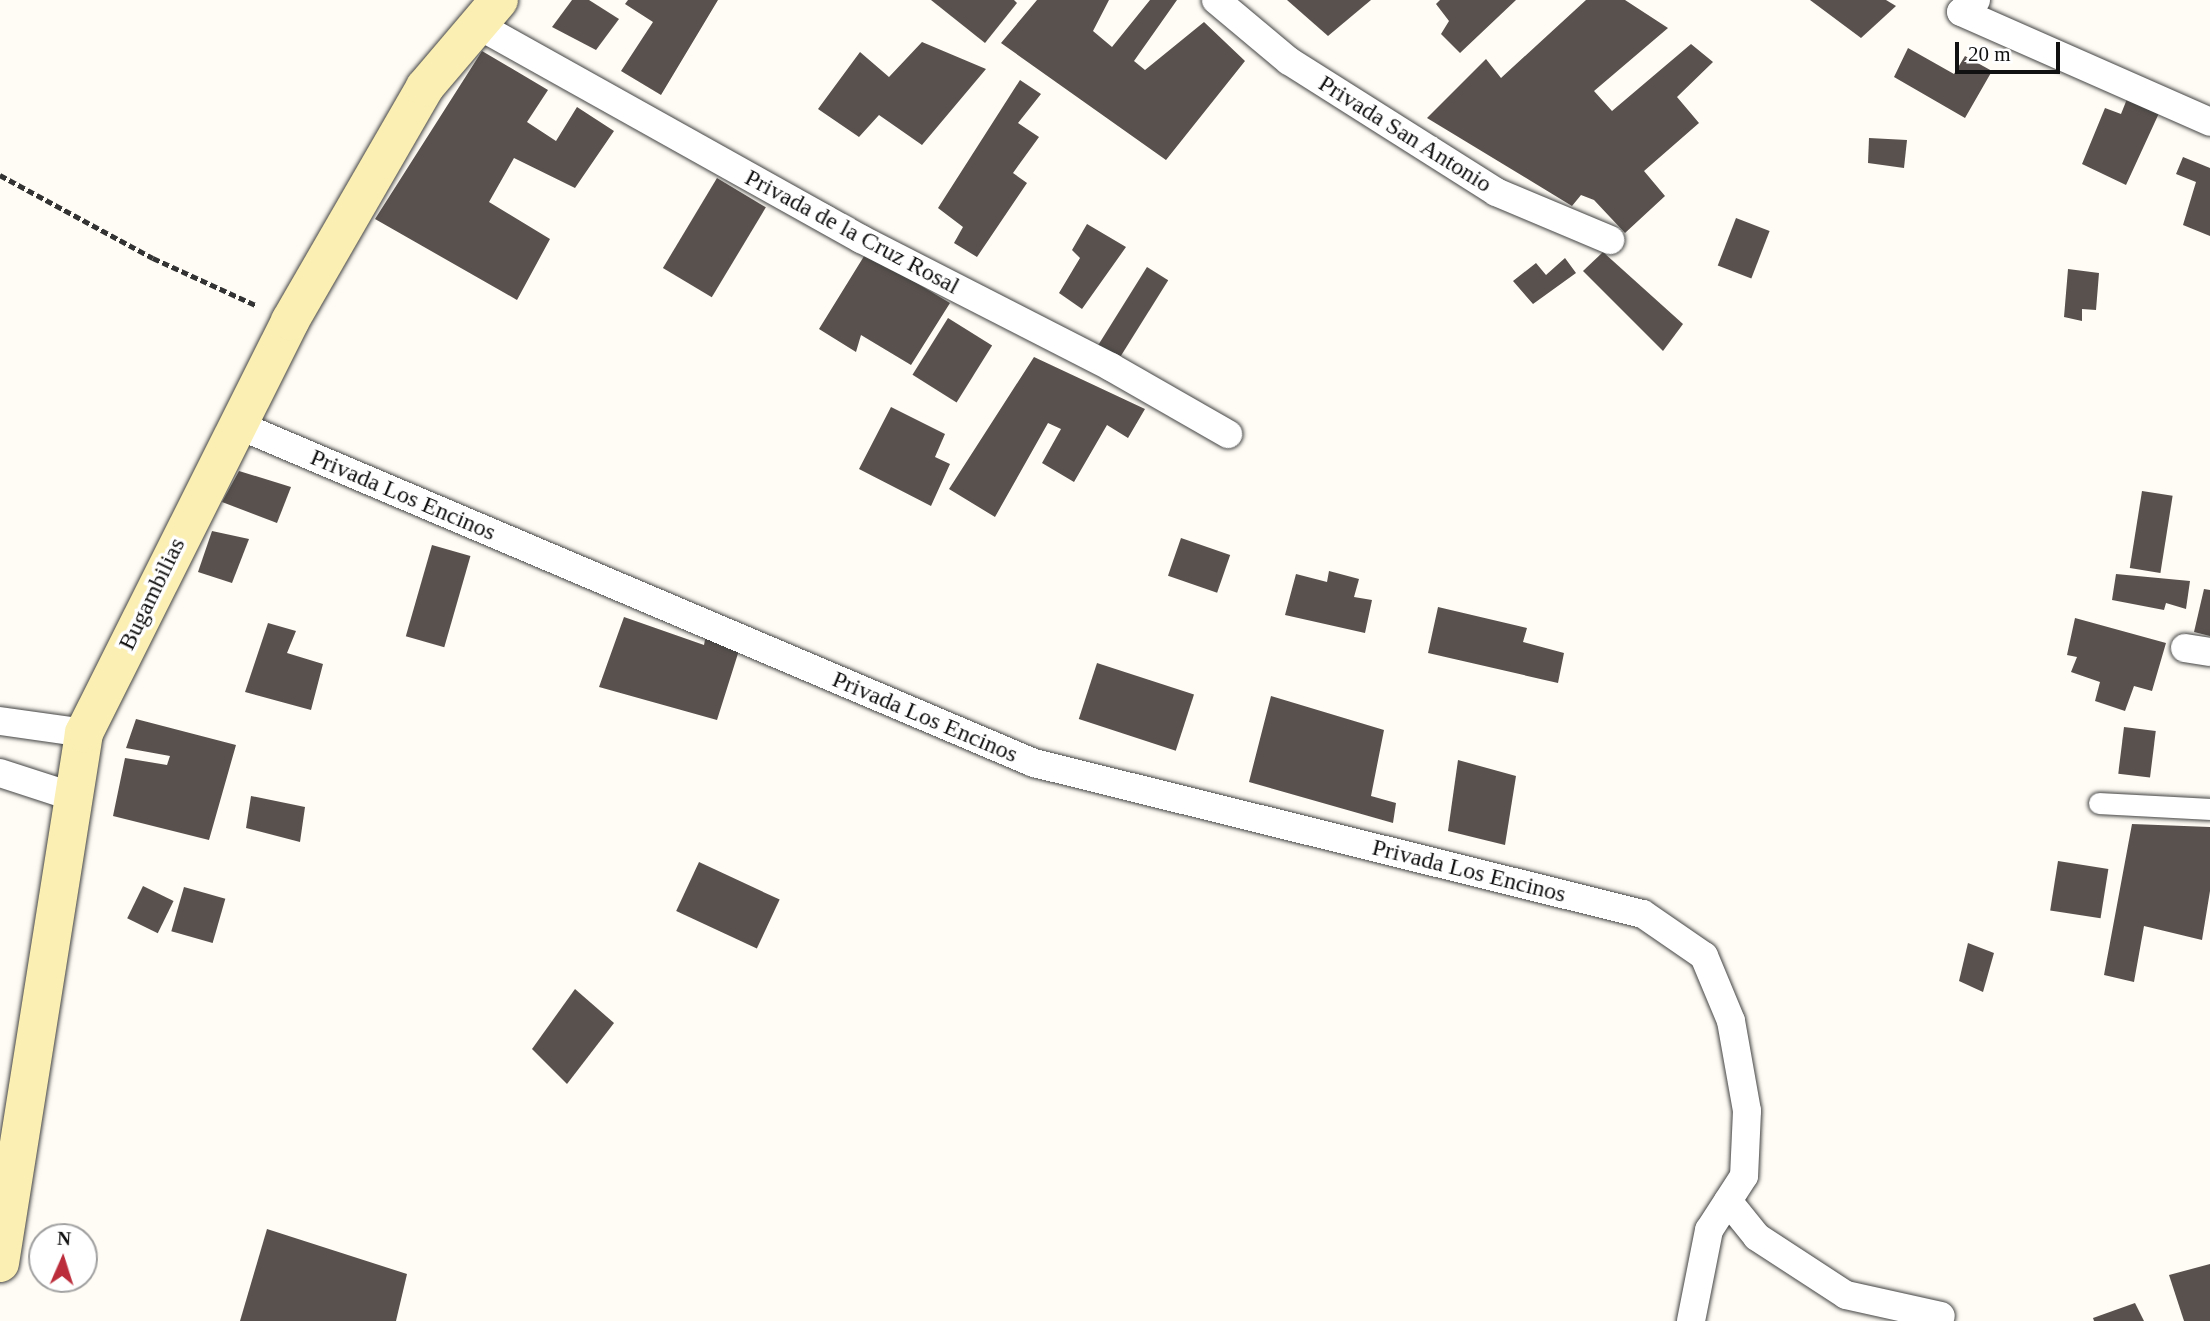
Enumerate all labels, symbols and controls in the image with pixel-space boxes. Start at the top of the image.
scale bar [1958,28,2063,72]
text: 20 m [1968,42,2011,66]
street label: Privada San Antonio [1313,69,1497,199]
street label: Privada de la Cruz Rosal [740,163,964,301]
street label: Privada Los Encinos [306,443,500,547]
street label: Bugambilias [112,533,192,655]
street label: Privada Los Encinos [828,665,1022,769]
street label: Privada Los Encinos [1369,833,1569,909]
north arrow [28,1223,98,1293]
text: N [57,1228,71,1249]

